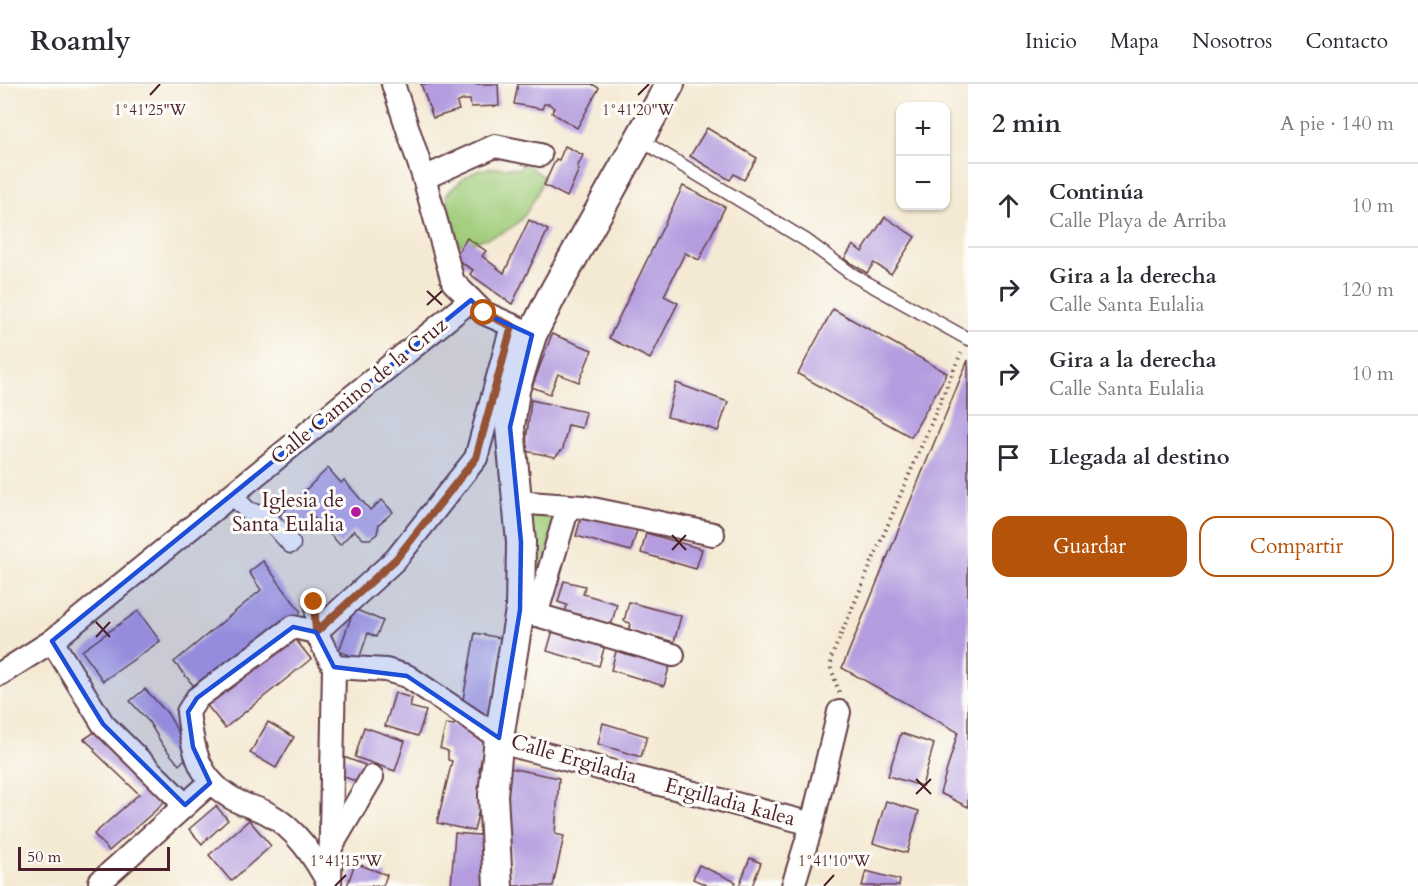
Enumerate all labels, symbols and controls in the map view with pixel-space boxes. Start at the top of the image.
text: Roamly [30,22,131,60]
text: Inicio [1025,27,1077,56]
text: Mapa [1110,27,1159,56]
text: Nosotros [1192,27,1272,56]
text: Contacto [1305,27,1388,56]
text: 1°41'25"W [114,100,187,120]
text: 1°41'20"W [602,100,675,120]
map controls [896,102,950,210]
button: + [896,102,950,156]
text: 2 min [992,106,1061,141]
text: A pie · 140 m [1280,110,1394,137]
button: − [896,156,950,210]
text: Continúa [1049,177,1144,207]
icon: ahead [992,189,1025,222]
text: 10 m [1351,192,1394,219]
text: Calle Playa de Arriba [1049,207,1227,234]
text: Gira a la derecha [1049,261,1217,291]
icon: right [992,273,1025,306]
text: 120 m [1341,276,1394,303]
text: Calle Santa Eulalia [1049,291,1204,318]
route start [470,299,496,325]
street label: Calle Camino de la Cruz [264,310,454,471]
text: Gira a la derecha [1049,345,1217,375]
icon: right [992,357,1025,390]
text: 10 m [1351,360,1394,387]
text: Calle Santa Eulalia [1049,375,1204,402]
icon: arrive [992,441,1025,474]
text: Llegada al destino [1049,442,1230,472]
place label: Iglesia de Santa Eulalia [232,486,344,539]
marker: Iglesia de Santa Eulalia [349,505,363,519]
button: Guardar [992,516,1187,577]
button: Compartir [1199,516,1394,577]
route end [300,588,326,614]
street label: Calle Ergiladia [508,727,640,791]
street label: Ergilladia kalea [661,771,799,833]
scale bar [18,844,170,872]
text: 50 m [27,846,61,868]
text: 1°41'15"W [310,851,383,871]
text: 1°41'10"W [798,851,871,871]

